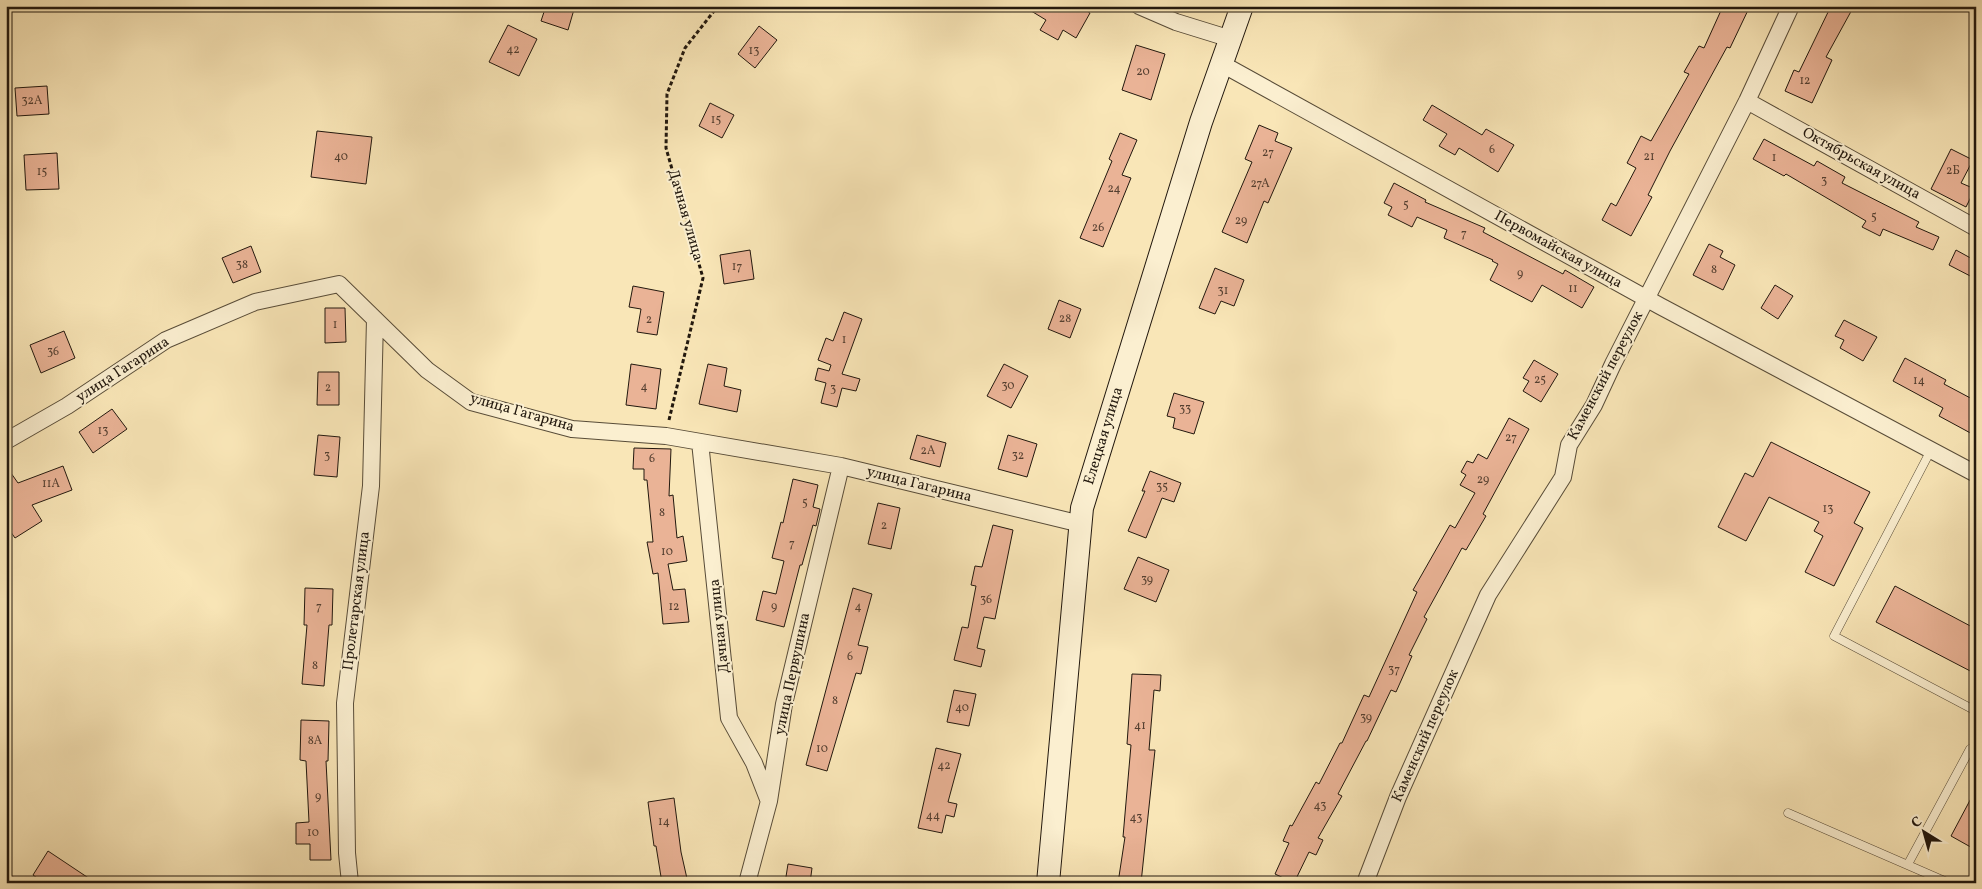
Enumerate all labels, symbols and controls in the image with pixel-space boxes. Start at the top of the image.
house number: 42 [506,42,520,58]
house number: 13 [749,43,759,59]
house number: 20 [1136,64,1150,80]
house number: 12 [1799,73,1811,89]
house number: 32А [21,93,43,109]
house number: 15 [711,112,721,128]
street label: Октябрьская улица [1798,123,1924,205]
house number: 6 [1489,142,1495,158]
house number: 27 [1262,145,1274,161]
house number: 40 [334,149,348,165]
house number: 21 [1643,149,1655,165]
house number: 1 [1772,150,1776,166]
house number: 2Б [1946,163,1960,179]
house number: 15 [37,164,47,180]
street label: Дачная улица [662,167,708,263]
house number: 3 [1821,173,1827,189]
house number: 27А [1250,176,1270,192]
house number: 24 [1107,181,1121,197]
house number: 5 [1403,197,1409,213]
street label: Первомайская улица [1490,206,1626,294]
house number: 5 [1871,209,1877,225]
house number: 29 [1235,213,1247,229]
house number: 26 [1092,220,1104,236]
house number: 7 [1461,226,1467,242]
house number: 38 [236,257,248,273]
house number: 17 [732,259,742,275]
house number: 8 [1711,262,1717,278]
house number: 9 [1517,266,1523,282]
house number: 11 [1568,281,1578,297]
house number: 31 [1218,283,1228,299]
street label: Каменский переулок [1563,308,1649,444]
house number: 28 [1059,311,1071,327]
house number: 2 [646,312,652,328]
house number: 1 [333,317,337,333]
street label: улица Гагарина [72,332,174,408]
house number: 1 [842,332,846,348]
house number: 36 [47,344,59,360]
house number: 25 [1534,372,1546,388]
house number: 14 [1913,373,1925,389]
house number: 30 [1001,378,1015,394]
house number: 4 [640,379,648,395]
house number: 2 [325,380,331,396]
house number: 3 [830,381,836,397]
street label: Елецкая улица [1079,385,1129,487]
street label: улица Гагарина [467,388,577,438]
house number: 33 [1179,401,1191,417]
house number: 13 [98,423,108,439]
house number: 27 [1505,430,1517,446]
house number: 2А [921,443,936,459]
house number: 3 [324,448,330,464]
house number: 32 [1012,448,1024,464]
house number: 6 [649,451,655,467]
street label: улица Гагарина [864,462,974,508]
house number: 29 [1477,472,1489,488]
house number: 11А [42,476,60,492]
house number: 35 [1156,479,1168,495]
house number: 5 [802,495,808,511]
house number: 13 [1823,501,1833,517]
house number: 8 [659,505,665,521]
house number: 2 [881,518,887,534]
street label: Пролетарская улица [338,530,376,672]
house number: 7 [789,536,795,552]
house number: 10 [661,544,673,560]
house number: 39 [1141,572,1153,588]
street label: Дачная улица [705,578,735,674]
house number: 36 [980,592,992,608]
house number: 7 [316,599,322,615]
house number: 12 [668,599,680,615]
house number: 9 [771,599,777,615]
house number: 4 [854,599,862,615]
street label: улица Первушина [770,611,816,737]
house number: 6 [847,649,853,665]
house number: 8 [312,658,318,674]
house number: 37 [1388,662,1400,678]
street label: Каменский переулок [1387,666,1465,806]
house number: 8 [832,693,838,709]
house number: 40 [955,700,969,716]
house number: 39 [1360,710,1372,726]
house number: 41 [1134,718,1146,734]
house number: 8А [308,733,323,749]
house number: 10 [816,741,828,757]
house number: 42 [937,758,951,774]
house number: 9 [315,789,321,805]
house number: 43 [1314,798,1326,814]
north arrow [1900,806,1950,856]
house number: 44 [926,808,940,824]
house number: 43 [1130,810,1142,826]
text: С [1908,813,1926,833]
house number: 14 [658,814,670,830]
house number: 10 [307,825,319,841]

